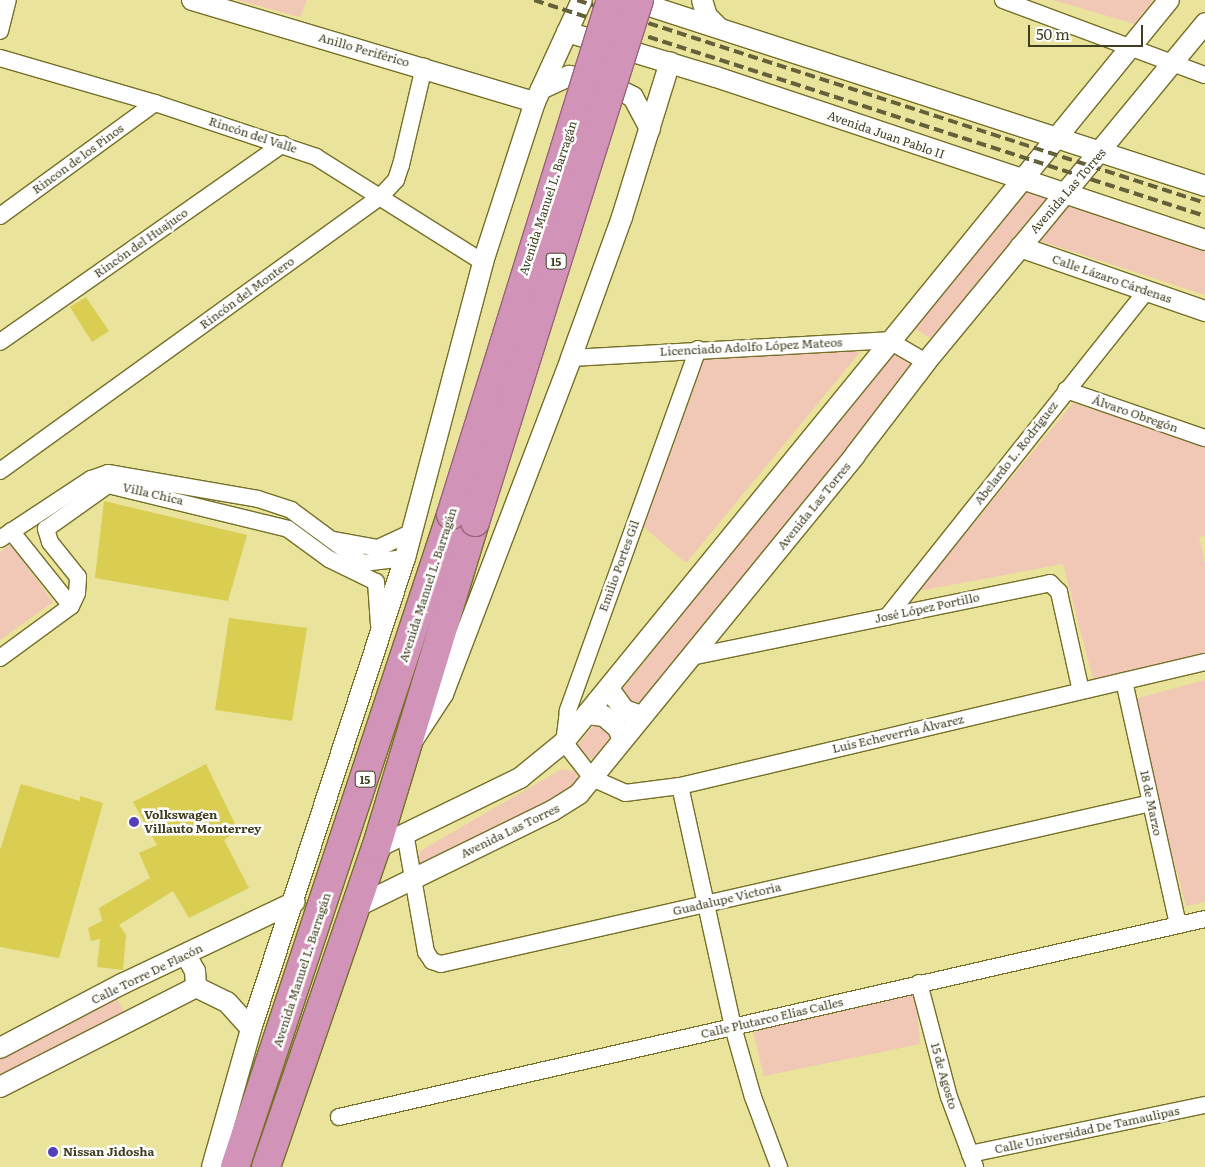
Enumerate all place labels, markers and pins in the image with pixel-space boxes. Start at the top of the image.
place label: Volkswagen Villauto Monterrey [144,808,261,836]
marker: Volkswagen Villauto Monterrey [128,816,140,828]
place label: Nissan Jidosha [63,1145,154,1159]
marker: Nissan Jidosha [47,1146,59,1158]

